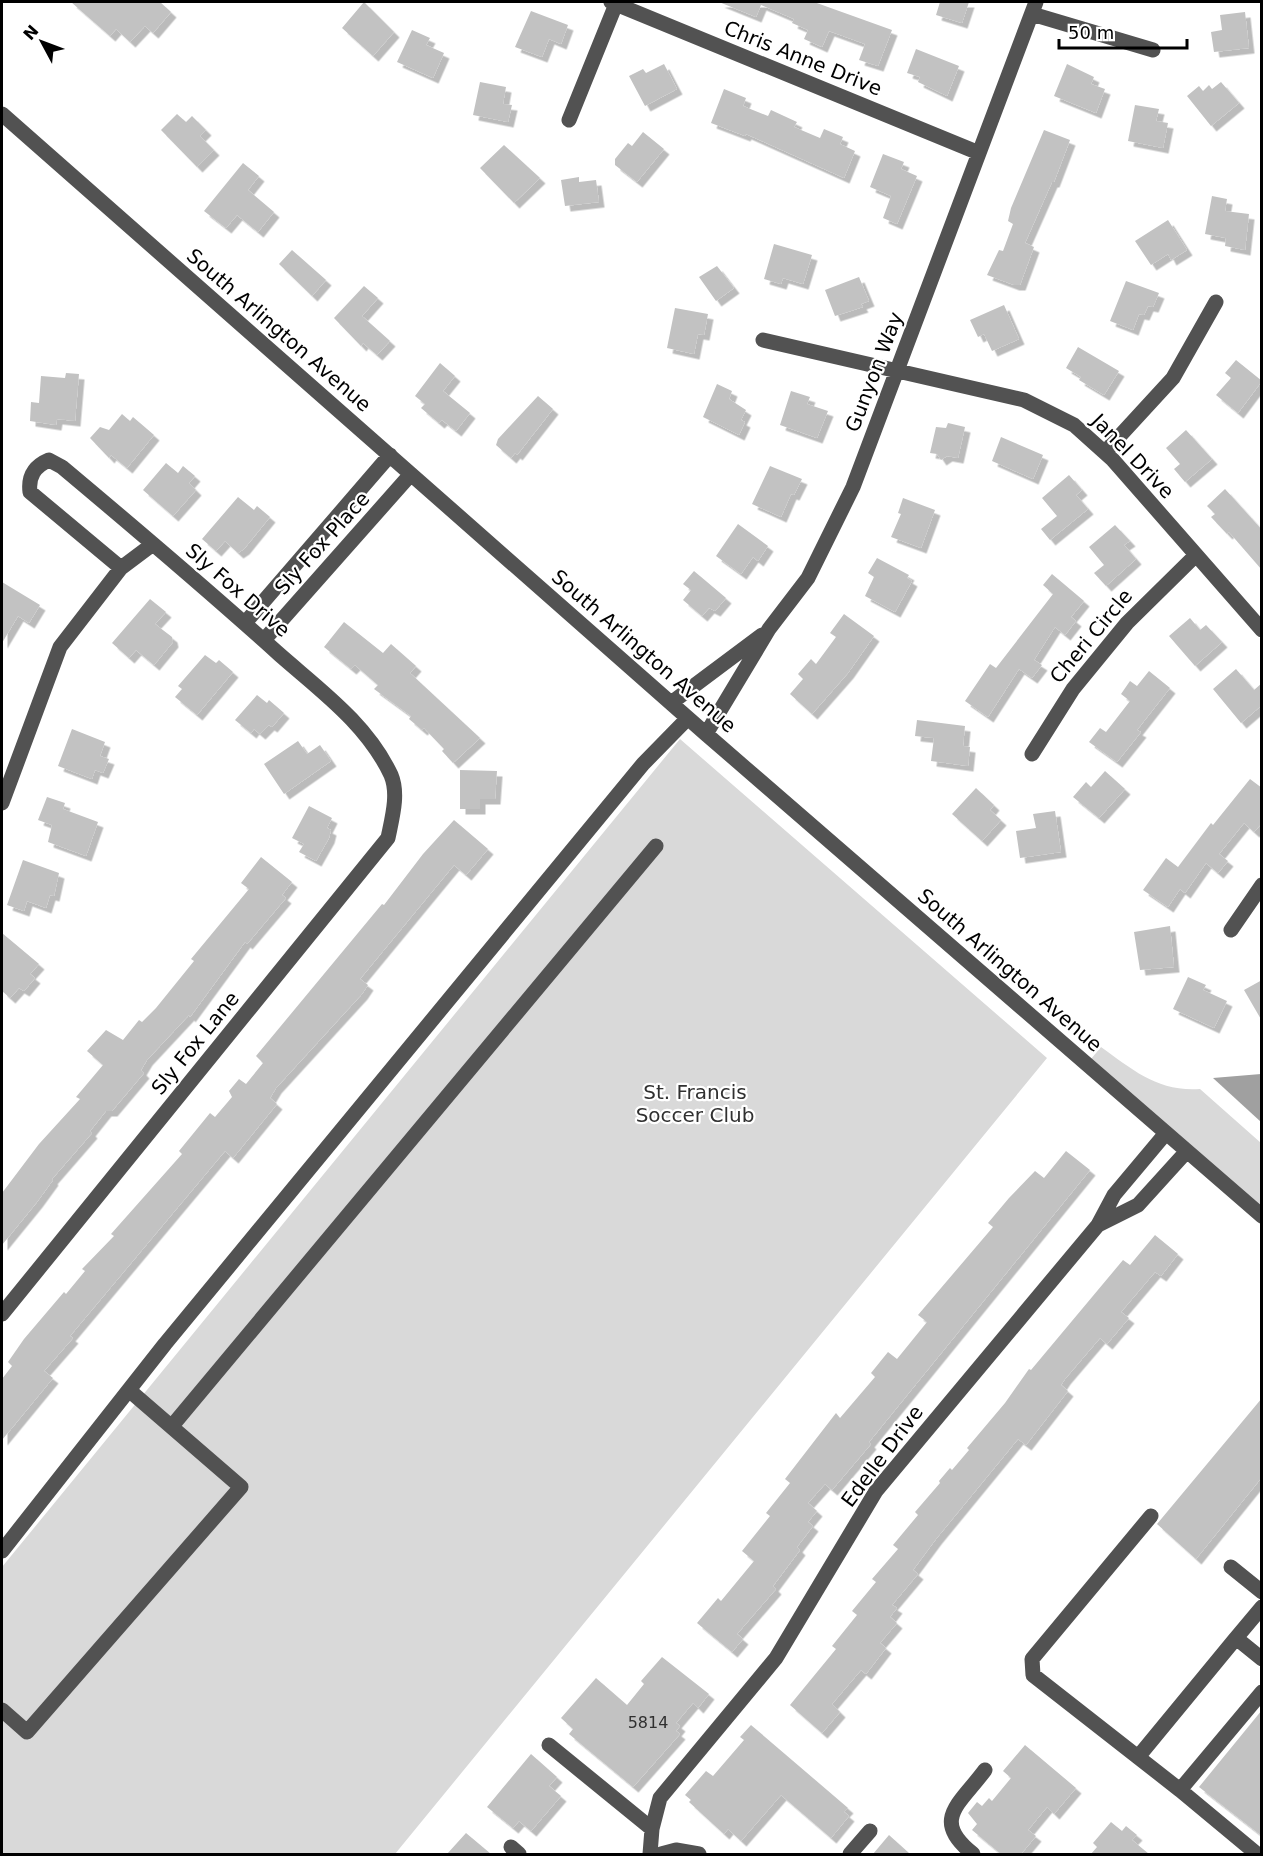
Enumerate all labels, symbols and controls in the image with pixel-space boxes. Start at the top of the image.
north arrow [12,12,72,72]
scale bar [1059,12,1186,50]
street label: Chris Anne Drive [721,15,885,101]
text: N [19,21,43,44]
text: 50 m [1068,22,1114,43]
street label: South Arlington Avenue [182,243,376,417]
street label: Gunyon Way [840,308,908,435]
street label: Janel Drive [1085,407,1179,503]
street label: Sly Fox Place [270,487,374,599]
street label: Sly Fox Drive [181,538,295,642]
street label: South Arlington Avenue [547,564,741,738]
street label: Cheri Circle [1045,584,1137,688]
street label: South Arlington Avenue [913,883,1107,1057]
street label: Sly Fox Lane [146,987,244,1099]
park label: St. Francis Soccer Club [636,1080,754,1127]
street label: Edelle Drive [836,1401,928,1511]
house number: 5814 [628,1713,668,1732]

